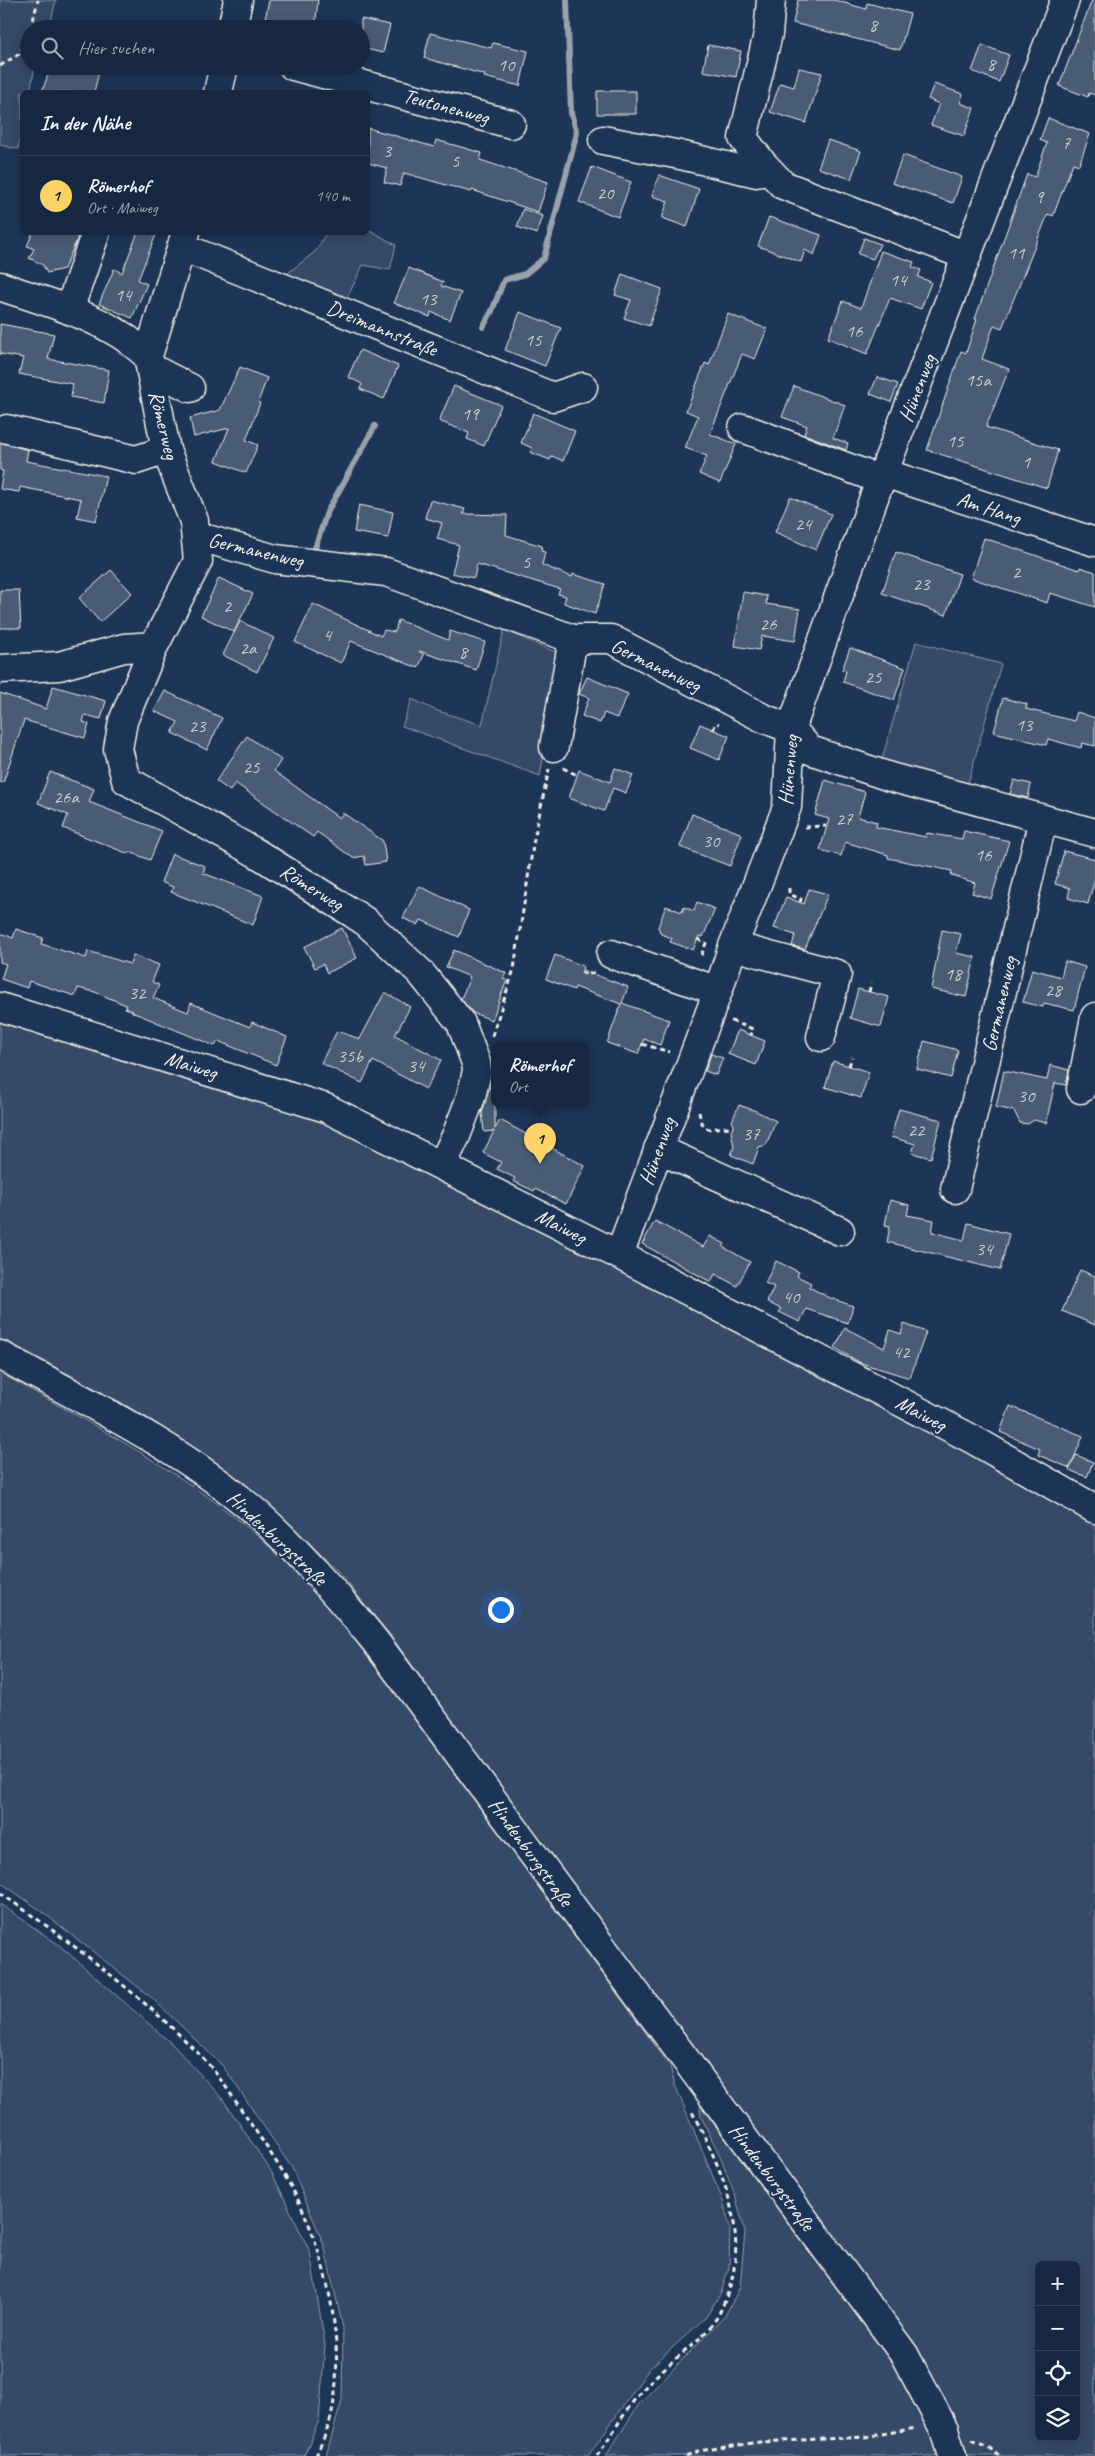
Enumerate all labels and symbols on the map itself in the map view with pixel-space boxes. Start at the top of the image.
house number: 8 [869,13,880,37]
house number: 8 [987,52,998,76]
house number: 10 [497,53,516,77]
street label: Teutonenweg [400,82,493,130]
house number: 7 [1062,131,1072,155]
house number: 3 [383,139,393,163]
house number: 5 [451,149,461,173]
house number: 20 [596,181,615,205]
house number: 9 [1035,185,1045,209]
house number: 11 [1007,241,1026,265]
house number: 14 [889,268,909,292]
house number: 14 [114,283,134,307]
house number: 13 [419,287,438,311]
street label: Dreimannstraße [323,294,443,363]
house number: 16 [845,319,864,343]
house number: 15 [524,328,543,352]
street label: Hünenweg [892,349,942,426]
house number: 15a [965,368,992,392]
street label: Römerweg [143,388,185,464]
house number: 19 [461,402,480,426]
house number: 15 [946,429,965,453]
house number: 1 [1022,450,1032,474]
street label: Am Hang [954,486,1026,531]
house number: 24 [794,512,814,536]
street label: Germanenweg [206,526,308,574]
house number: 5 [522,550,532,574]
house number: 2 [1012,560,1022,584]
house number: 23 [912,572,931,596]
house number: 2 [223,594,233,618]
house number: 26 [759,612,778,636]
house number: 4 [323,623,334,647]
street label: Germanenweg [607,632,707,699]
house number: 2a [240,636,258,660]
house number: 8 [459,640,470,664]
house number: 25 [864,665,883,689]
house number: 13 [1015,713,1034,737]
house number: 23 [188,714,207,738]
street label: Hünenweg [772,732,804,806]
house number: 25 [242,755,261,779]
house number: 26a [53,785,80,809]
house number: 27 [835,807,854,831]
house number: 30 [702,829,721,853]
house number: 16 [974,843,993,867]
street label: Römerweg [275,857,350,917]
street label: Germanenweg [975,952,1023,1054]
house number: 18 [944,962,964,986]
house number: 28 [1044,978,1064,1002]
house number: 32 [128,981,147,1005]
house number: 35b [337,1044,364,1068]
street label: Maiweg [162,1045,222,1086]
house number: 34 [407,1054,427,1078]
house number: 30 [1017,1084,1036,1108]
street label: Hünenweg [633,1112,682,1189]
house number: 22 [907,1118,926,1142]
house number: 37 [742,1122,761,1146]
pin: 1 [524,1123,556,1164]
street label: Maiweg [531,1202,592,1250]
house number: 34 [975,1237,995,1261]
house number: 40 [782,1285,801,1309]
house number: 42 [892,1340,911,1364]
street label: Maiweg [891,1389,952,1438]
street label: Hindenburgstraße [221,1485,334,1593]
your location [488,1597,514,1623]
street label: Hindenburgstraße [483,1793,580,1913]
street label: Hindenburgstraße [723,2118,822,2238]

